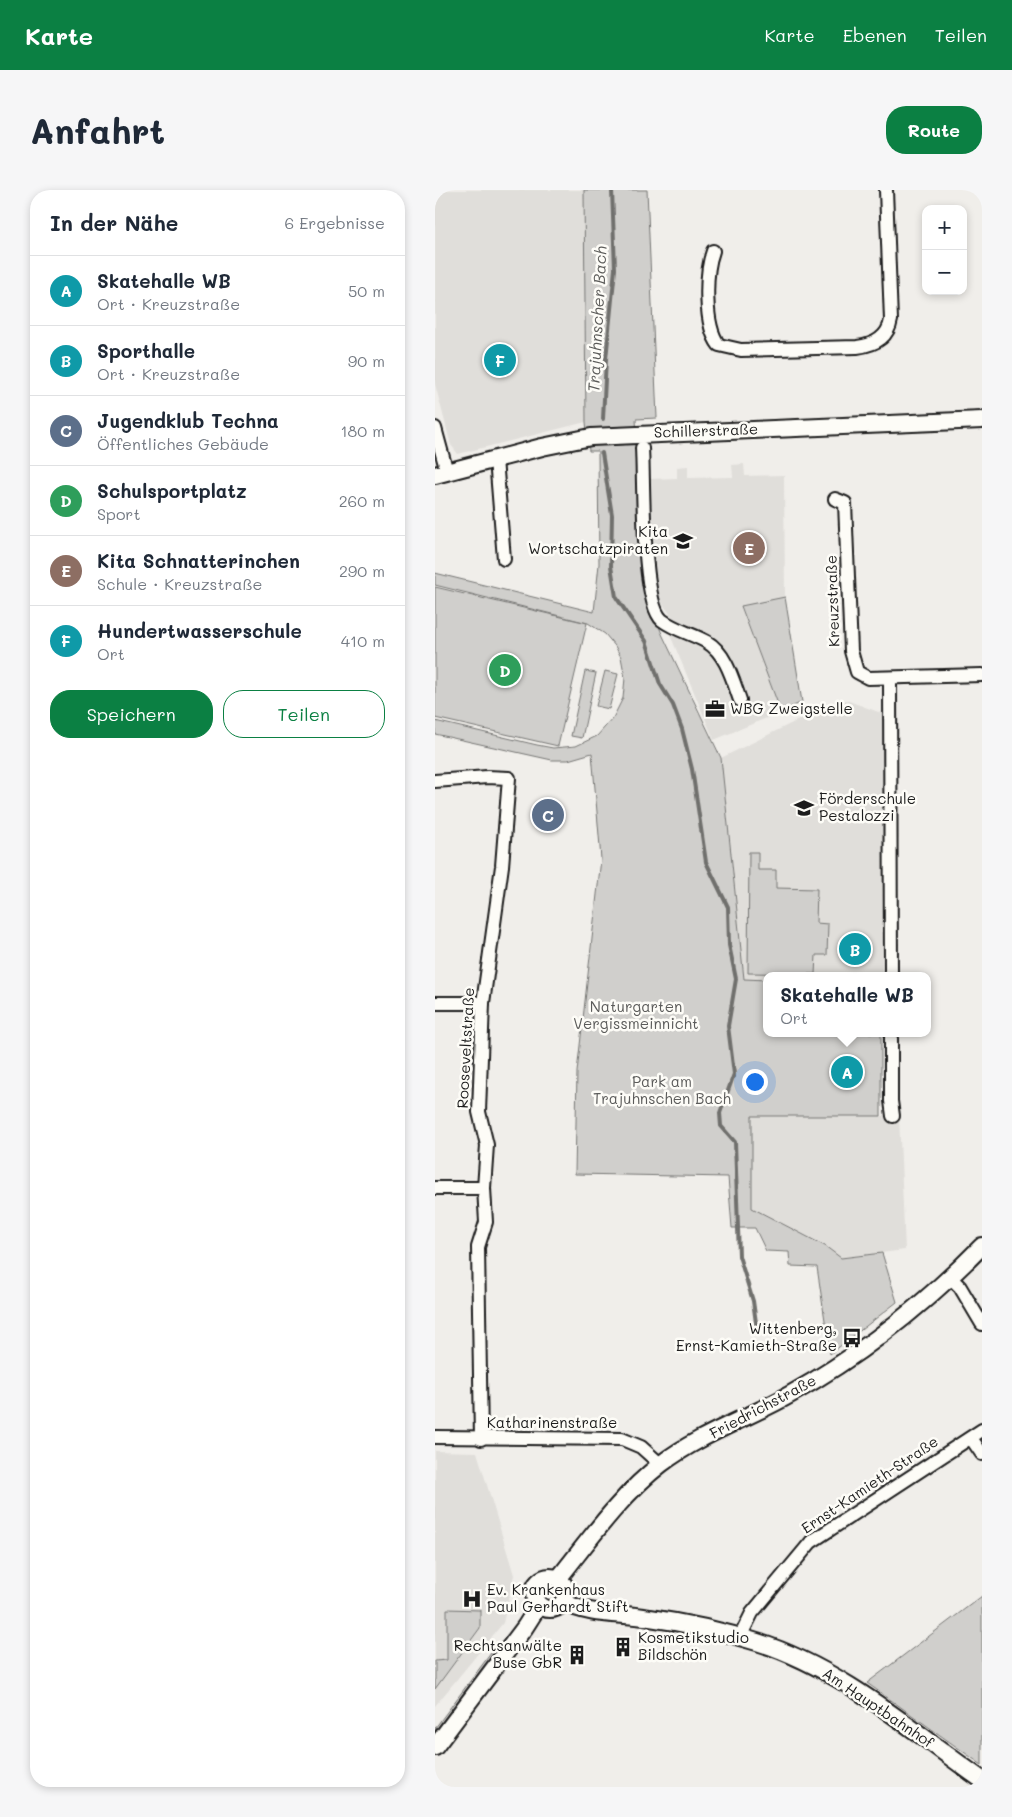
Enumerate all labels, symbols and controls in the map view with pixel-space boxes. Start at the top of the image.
text: Karte [25,20,93,51]
text: Karte [764,23,815,47]
text: Ebenen [843,23,907,47]
text: Teilen [935,23,987,47]
button: Route [886,106,982,154]
text: Anfahrt [30,107,165,153]
map controls [922,205,967,295]
button: + [922,205,967,250]
text: In der Nähe [50,209,178,236]
text: 6 Ergebnisse [284,212,385,233]
water label: Trajuhnscher Bach [582,245,611,393]
button: − [922,250,967,295]
text: Skatehalle WB [97,268,231,293]
text: A [60,280,72,301]
text: 50 m [348,280,385,301]
text: Ort · Kreuzstraße [97,293,240,314]
text: Sporthalle [97,338,195,363]
pin: F [484,341,516,379]
text: B [61,350,71,371]
text: 90 m [348,350,385,371]
text: Ort · Kreuzstraße [97,363,240,384]
text: Jugendklub Techna [97,408,279,433]
street label: Schillerstraße [654,418,758,442]
text: C [60,420,72,441]
text: 180 m [340,420,385,441]
text: Öffentliches Gebäude [97,433,269,454]
text: Schulsportplatz [97,478,247,503]
text: D [60,490,72,511]
text: 260 m [339,490,385,511]
text: Sport [97,503,140,524]
place label: Kita Wortschatzpiraten [528,521,668,558]
pin: E [733,529,765,567]
school or university icon: Kita Wortschatzpiraten [672,530,694,552]
text: Kita Schnatterinchen [97,548,300,573]
street label: Kreuzstraße [820,555,844,647]
text: E [61,560,71,581]
text: 290 m [339,560,385,581]
text: Schule · Kreuzstraße [97,573,263,594]
text: Hundertwasserschule [97,618,302,643]
text: F [61,630,71,651]
text: 410 m [341,630,385,651]
text: Ort [97,643,125,664]
pin: D [489,651,521,689]
button: Speichern [50,690,213,738]
button: Teilen [223,690,385,738]
office icon: WBG Zweigstelle [704,698,726,720]
place label: WBG Zweigstelle [730,698,853,718]
place label: Förderschule Pestalozzi [819,788,916,825]
pin: C [532,796,564,834]
school or university icon: Förderschule Pestalozzi [793,797,815,819]
pin: B [839,930,871,968]
popup [763,972,931,1037]
text: Skatehalle WB [780,982,914,1007]
street label: Rooseveltstraße [452,987,478,1109]
park label: Naturgarten Vergissmeinnicht [573,996,699,1033]
text: Ort [780,1007,808,1028]
pin: A [831,1053,863,1091]
your location [742,1069,768,1095]
park label: Park am Trajuhnschen Bach [593,1071,731,1108]
place label: Wittenberg, Ernst-Kamieth-Straße [676,1318,837,1355]
bus stop icon: Wittenberg, Ernst-Kamieth-Straße [841,1327,863,1349]
street label: Friedrichstraße [706,1370,819,1443]
street label: Katharinenstraße [487,1412,617,1432]
street label: Ernst-Kamieth-Straße [797,1431,942,1537]
place label: Ev. Krankenhaus Paul Gerhardt Stift [487,1579,629,1616]
hospital icon: Ev. Krankenhaus Paul Gerhardt Stift [461,1588,483,1610]
place label: Kosmetikstudio Bildschön [638,1627,749,1664]
place label: Rechtsanwälte Buse GbR [454,1635,562,1672]
building icon: Kosmetikstudio Bildschön [612,1636,634,1658]
building icon: Rechtsanwälte Buse GbR [566,1644,588,1666]
street label: Am Hauptbahnhof [819,1663,939,1752]

